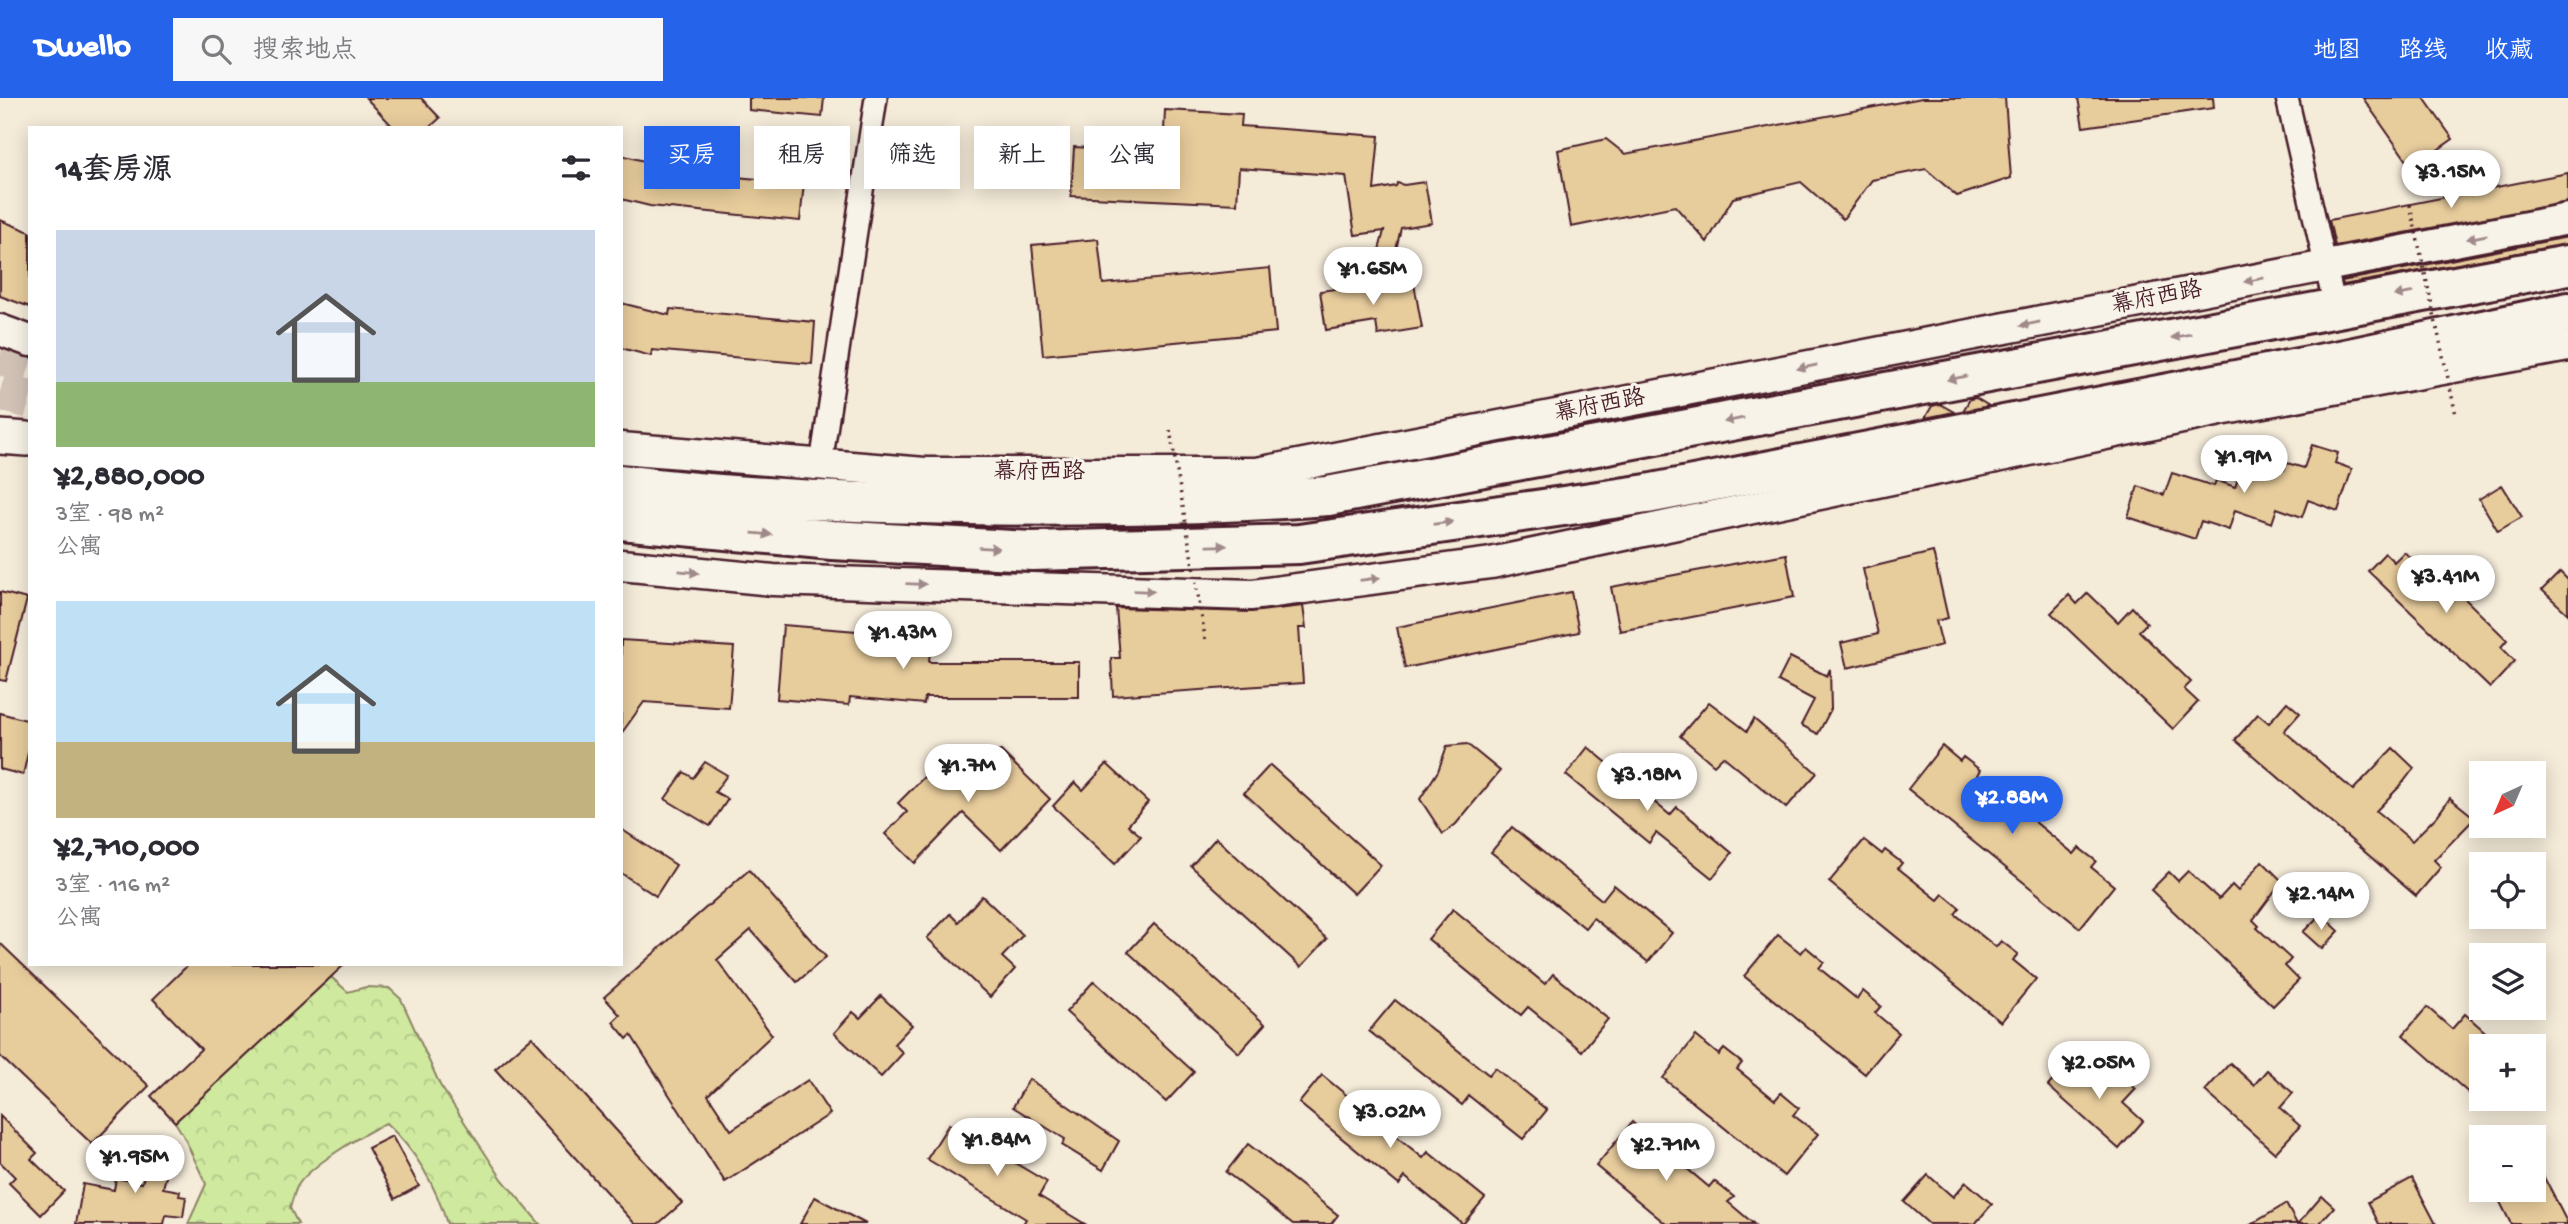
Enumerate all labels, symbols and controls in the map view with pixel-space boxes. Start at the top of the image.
search box [173,18,663,81]
text: Dwello [35,30,131,68]
icon: search [197,30,235,68]
text: 搜索地点 [253,37,357,68]
text: 地图 [2313,38,2361,67]
text: 路线 [2399,38,2447,67]
text: 收藏 [2485,38,2533,67]
chip: 买房 [644,126,740,189]
chip: 租房 [754,126,850,189]
chip: 筛选 [864,126,960,189]
chip: 新上 [974,126,1070,189]
chip: 公寓 [1084,126,1180,189]
icon: filters [557,149,595,187]
pin: ¥3.15M [2394,150,2508,210]
text: 14套房源 [56,155,172,190]
text: ¥3.15M [2417,159,2485,186]
one-way arrow [2466,231,2488,242]
pin: ¥1.65M [1316,248,1430,307]
text: ¥1.65M [1340,256,1406,283]
one-way arrow [2243,274,2265,285]
icon: home [263,275,389,401]
street label: 幕府西路 [2109,276,2205,321]
one-way arrow [2393,289,2415,300]
one-way arrow [2019,318,2041,329]
one-way arrow [2170,331,2192,342]
one-way arrow [1796,362,1818,373]
one-way arrow [1946,372,1968,383]
street label: 幕府西路 [1552,384,1648,429]
one-way arrow [1722,414,1744,425]
pin: ¥1.9M [2195,436,2293,495]
text: ¥1.9M [2217,444,2271,471]
street label: 幕府西路 [993,459,1085,487]
text: ¥2,880,000 [56,461,204,496]
text: 3室 · 98 m² [56,502,164,529]
one-way arrow [1432,518,1454,529]
one-way arrow [752,528,774,539]
text: 公寓 [56,535,102,562]
one-way arrow [1206,540,1228,552]
one-way arrow [979,543,1001,554]
pin: ¥3.41M [2389,556,2503,615]
text: ¥3.41M [2413,564,2479,591]
one-way arrow [678,567,700,578]
one-way arrow [1359,573,1381,584]
one-way arrow [905,579,927,590]
one-way arrow [1133,586,1155,597]
pin: ¥1.43M [846,612,960,671]
text: ¥1.43M [870,620,936,647]
icon: home [263,646,389,772]
pin: ¥1.7M [919,744,1017,804]
text: ¥1.7M [940,753,996,780]
pin: ¥3.18M [1590,754,1704,813]
north arrow [2469,761,2546,838]
map controls [2469,761,2546,1202]
text: ¥3.18M [1613,762,1681,789]
pin: ¥2.88M [1955,776,2069,836]
text: ¥2.88M [1977,785,2047,812]
text: ¥2,710,000 [56,832,199,867]
button: locate [2469,852,2546,929]
pin: ¥2.14M [2264,872,2378,932]
text: 3室 · 116 m² [56,873,170,900]
text: ¥2.14M [2288,881,2354,908]
text: 公寓 [56,906,102,933]
button: layers [2469,943,2546,1020]
button: + [2469,1034,2546,1111]
pin: ¥2.05M [2042,1042,2156,1101]
text: ¥2.05M [2064,1050,2134,1077]
pin: ¥3.02M [1333,1090,1447,1150]
text: ¥3.02M [1355,1099,1425,1126]
pin: ¥1.84M [940,1118,1054,1178]
pin: ¥2.71M [1609,1124,1723,1183]
button: − [2469,1125,2546,1202]
text: ¥1.84M [964,1127,1030,1154]
text: ¥2.71M [1633,1132,1699,1159]
pin: ¥1.95M [78,1136,192,1195]
text: ¥1.95M [102,1144,168,1171]

